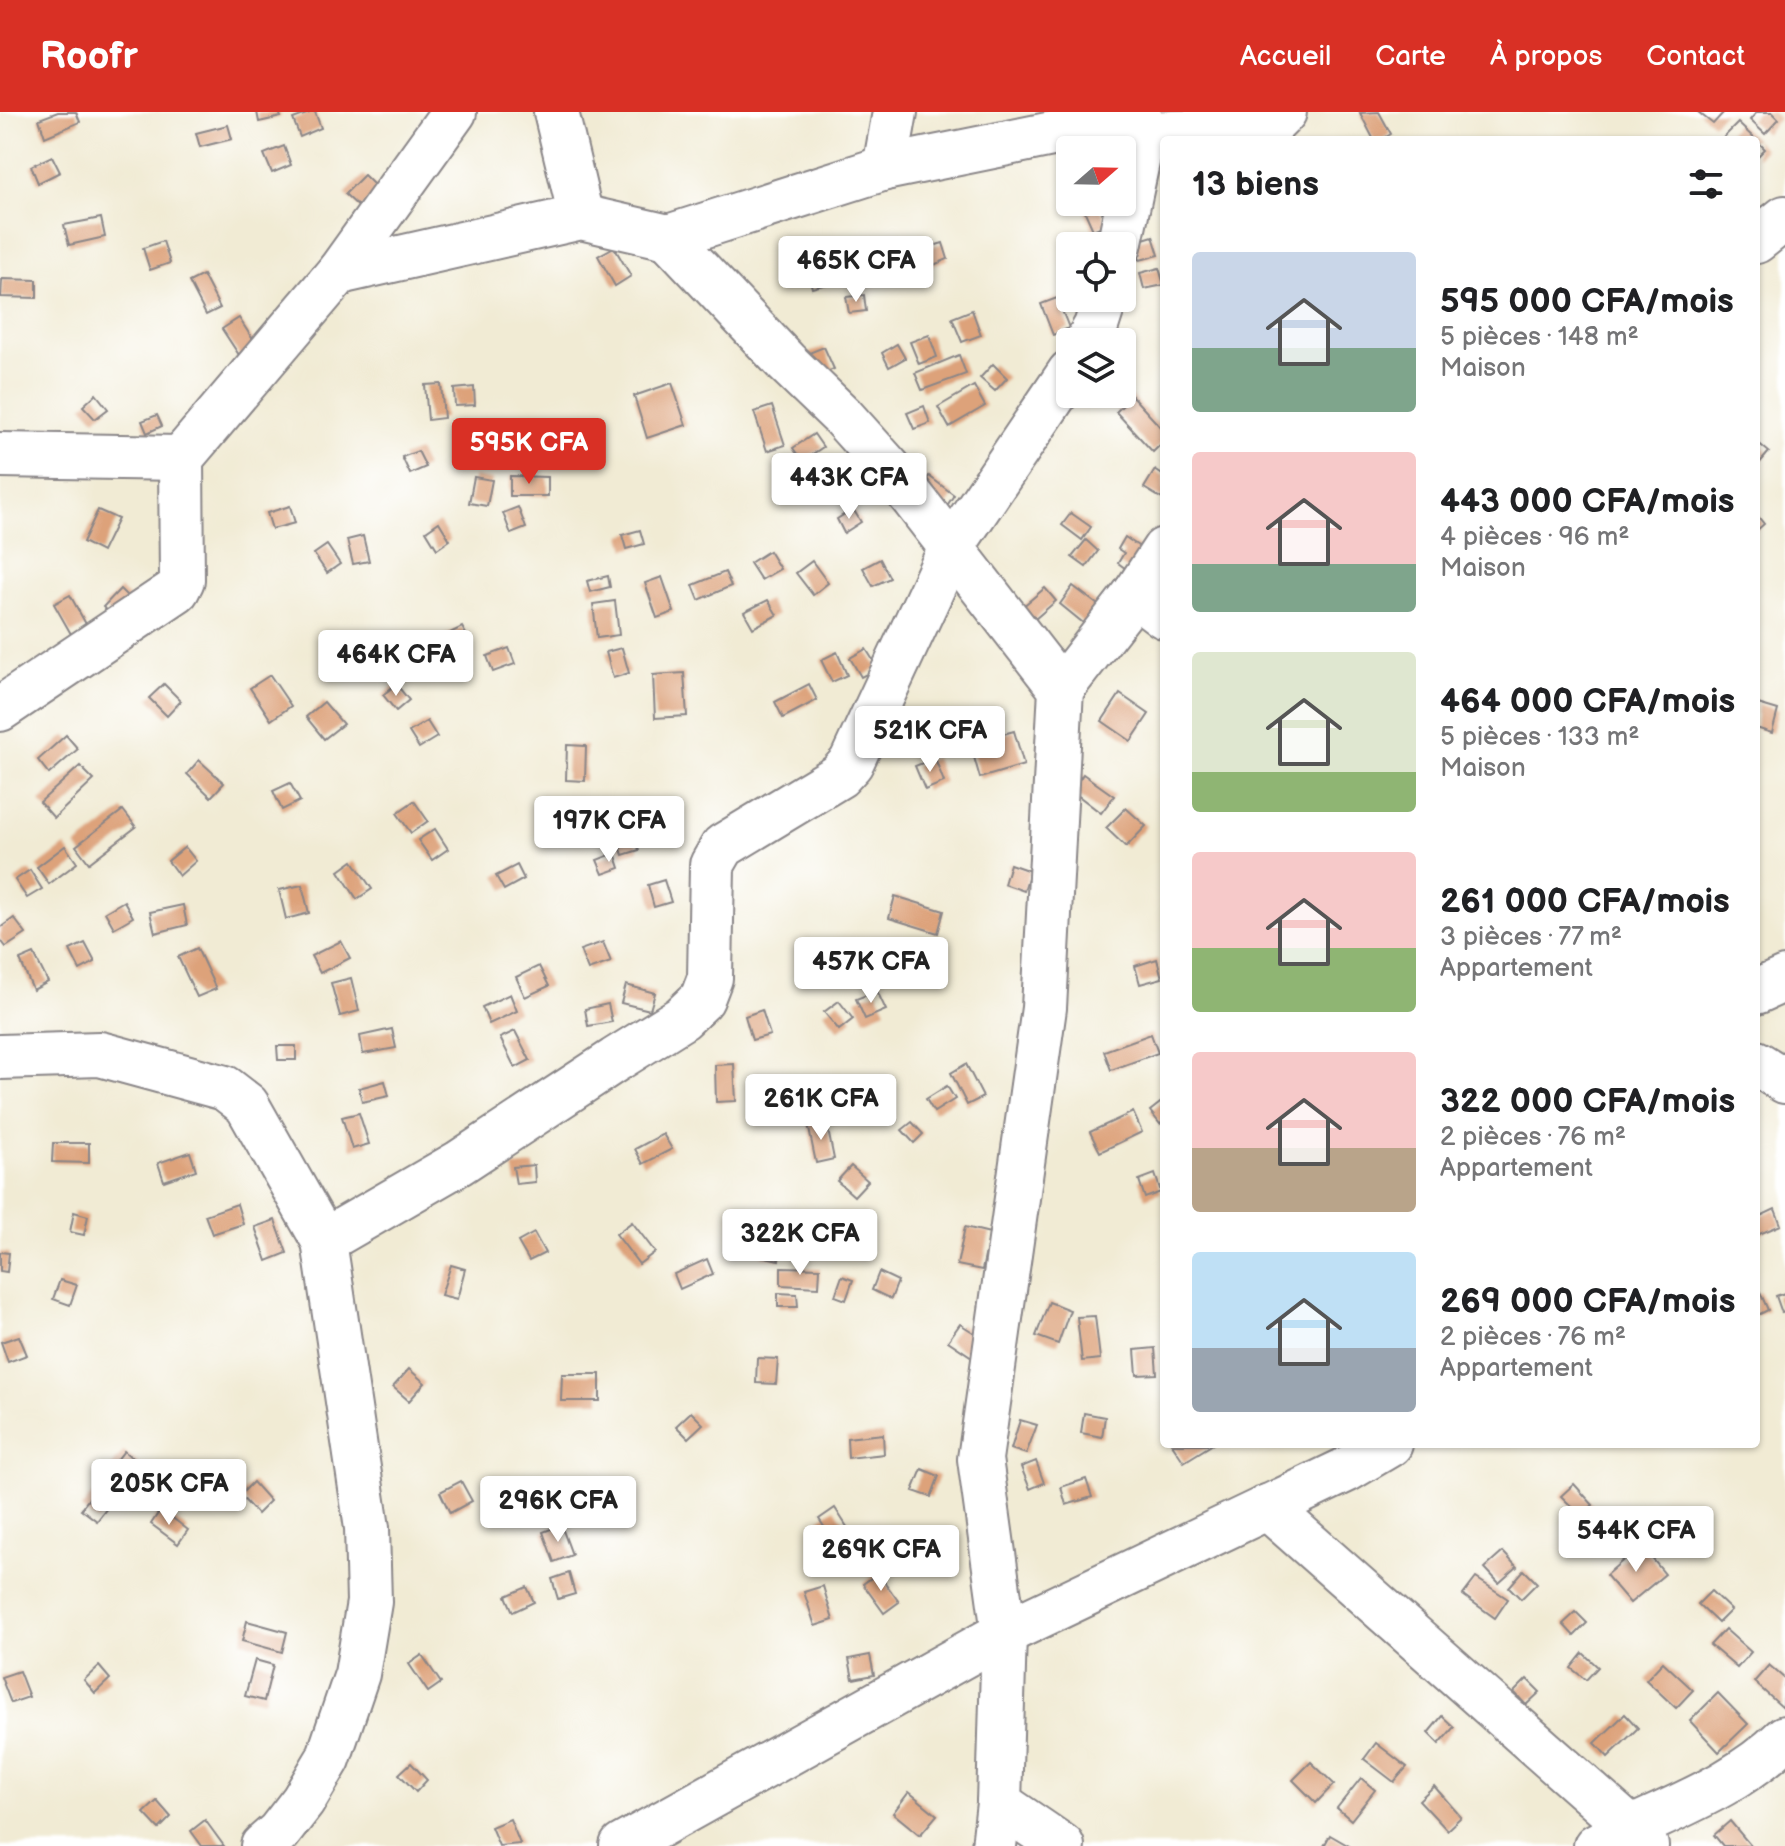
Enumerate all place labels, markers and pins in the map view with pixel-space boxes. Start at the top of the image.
pin: 465K CFA [773,236,939,304]
pin: 595K CFA [446,418,612,486]
pin: 443K CFA [766,453,932,521]
pin: 464K CFA [313,630,479,698]
pin: 521K CFA [847,706,1013,774]
pin: 197K CFA [526,796,692,864]
pin: 457K CFA [788,937,954,1005]
pin: 261K CFA [738,1074,904,1142]
pin: 322K CFA [717,1209,883,1277]
pin: 205K CFA [86,1459,252,1527]
pin: 296K CFA [475,1476,641,1544]
pin: 544K CFA [1553,1506,1719,1574]
pin: 269K CFA [798,1525,964,1593]

